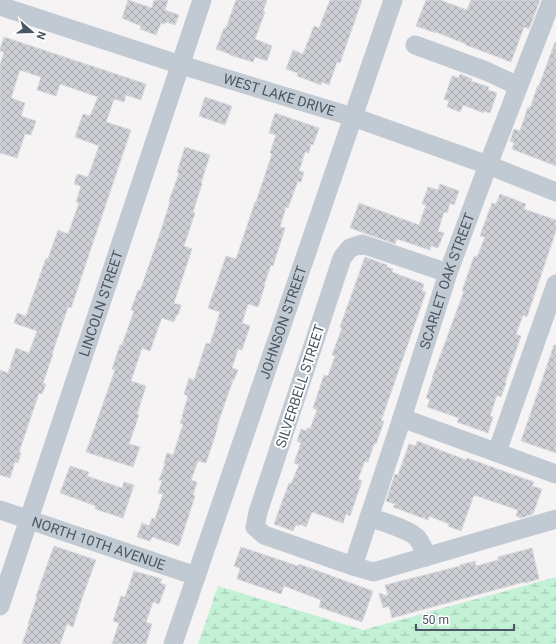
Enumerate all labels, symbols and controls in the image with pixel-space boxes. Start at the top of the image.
north arrow [12,12,52,52]
text: N [33,29,48,41]
street label: WEST LAKE DRIVE [221,70,337,119]
street label: SCARLET OAK STREET [416,210,478,351]
street label: LINCOLN STREET [76,248,126,358]
street label: JOHNSON STREET [256,263,310,381]
street label: SILVERBELL STREET [272,322,328,450]
street label: NORTH 10TH AVENUE [30,513,167,573]
scale bar [416,606,514,632]
text: 50 m [422,613,449,627]

